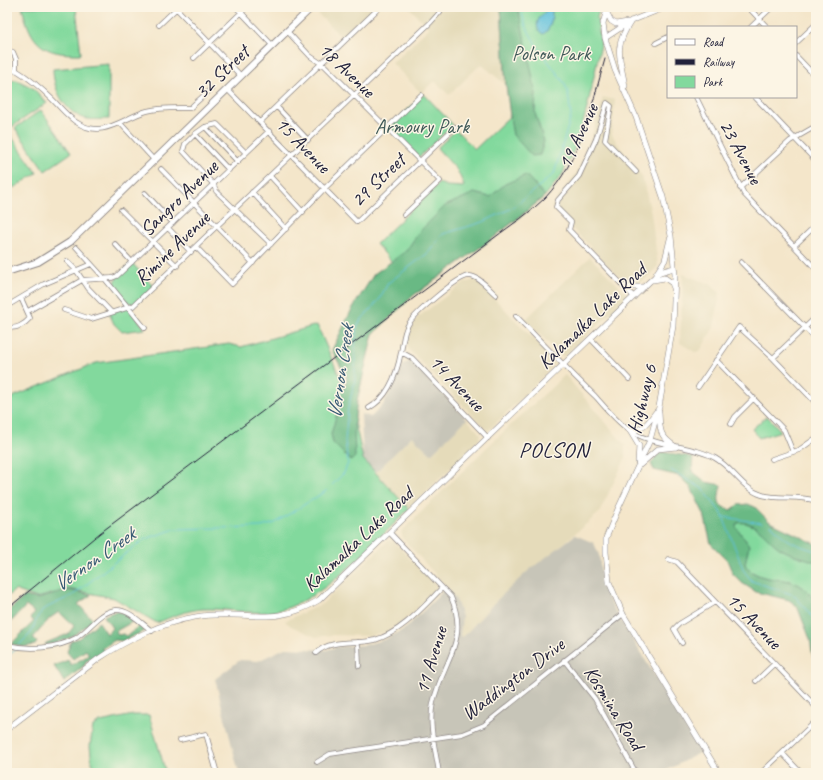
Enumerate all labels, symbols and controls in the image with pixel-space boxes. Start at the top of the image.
legend [667,26,797,98]
text: Road [703,34,725,50]
street label: 18 Avenue [314,37,382,104]
street label: 32 Street [189,38,257,104]
park label: Polson Park [512,41,592,66]
text: Railway [703,54,735,70]
text: Park [703,74,724,90]
street label: 19 Avenue [552,98,604,172]
street label: 15 Avenue [270,112,337,180]
park label: Armoury Park [375,114,471,139]
street label: 23 Avenue [714,116,769,190]
street label: 29 Street [345,146,413,212]
street label: Sangro Avenue [135,153,225,242]
street label: Rimine Avenue [129,205,216,290]
street label: Kalamalka Lake Road [532,255,654,374]
water label: Vernon Creek [321,320,360,420]
street label: 14 Avenue [424,350,491,418]
street label: Highway 6 [621,361,663,436]
district label: POLSON [519,436,592,464]
street label: Kalamalka Lake Road [298,479,421,597]
water label: Vernon Creek [48,519,143,597]
street label: 15 Avenue [721,588,788,656]
street label: 11 Avenue [409,622,453,697]
street label: Waddington Drive [457,631,570,726]
street label: Kosmina Road [578,661,651,757]

